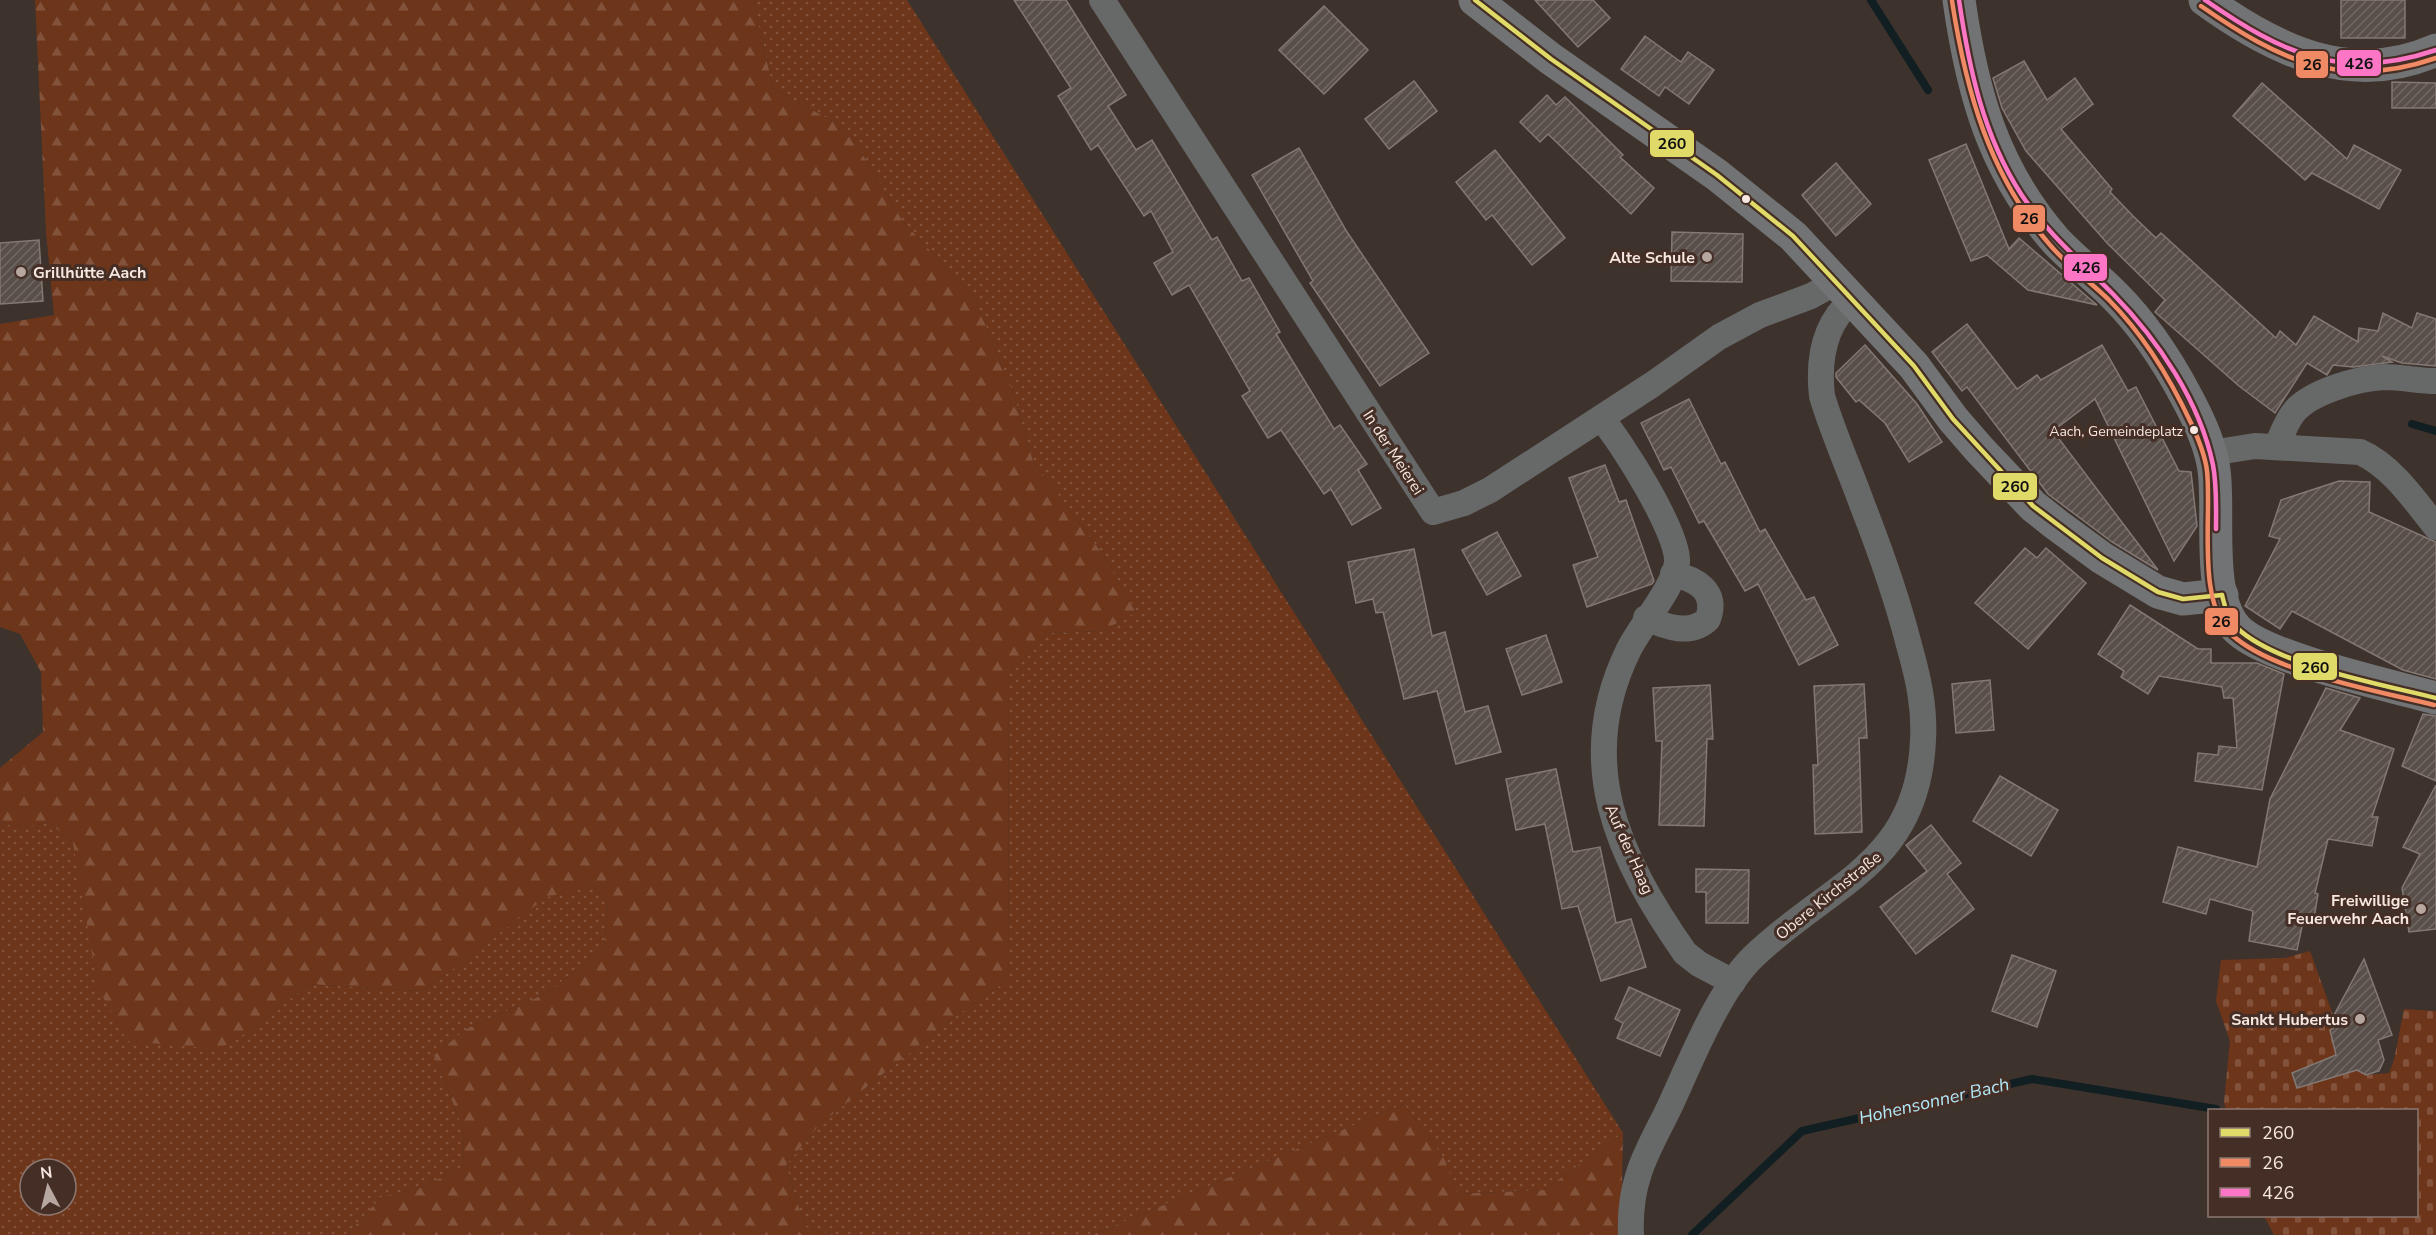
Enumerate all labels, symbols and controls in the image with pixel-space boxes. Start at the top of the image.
line badge: 426 [2336,49,2382,77]
line badge: 26 [2295,50,2329,79]
text: 426 [2345,53,2373,75]
text: 26 [2302,54,2322,76]
line badge: 260 [1649,129,1695,158]
text: 260 [1658,133,1686,155]
unlabelled marker [1740,193,1752,205]
line badge: 26 [2012,204,2046,233]
text: 26 [2019,208,2039,230]
place label: Alte Schule [1609,247,1695,269]
marker: Alte Schule [1700,250,1714,264]
line badge: 426 [2063,253,2108,282]
text: 426 [2072,257,2100,279]
place label: Grillhütte Aach [33,262,146,284]
marker: Grillhütte Aach [14,265,28,279]
street label: In der Meierei [1357,406,1429,499]
place label: Aach, Gemeindeplatz [2049,422,2184,441]
marker: Aach, Gemeindeplatz [2188,424,2200,436]
line badge: 260 [1992,472,2038,501]
text: 260 [2001,476,2029,498]
line badge: 26 [2204,607,2239,636]
text: 26 [2211,611,2231,633]
line badge: 260 [2292,652,2338,681]
text: 260 [2301,657,2329,679]
street label: Auf der Haag [1599,801,1659,898]
street label: Obere Kirchstraße [1771,846,1886,945]
place label: Freiwillige Feuerwehr Aach [2287,890,2409,930]
marker: Freiwillige Feuerwehr Aach [2414,902,2428,916]
place label: Sankt Hubertus [2231,1009,2348,1031]
marker: Sankt Hubertus [2353,1012,2367,1026]
water label: Hohensonner Bach [1856,1072,2012,1130]
legend [2208,1109,2418,1217]
text: 260 [2262,1121,2294,1145]
text: 26 [2262,1151,2284,1175]
north arrow [18,1157,78,1217]
text: N [39,1161,54,1185]
text: 426 [2262,1181,2294,1205]

